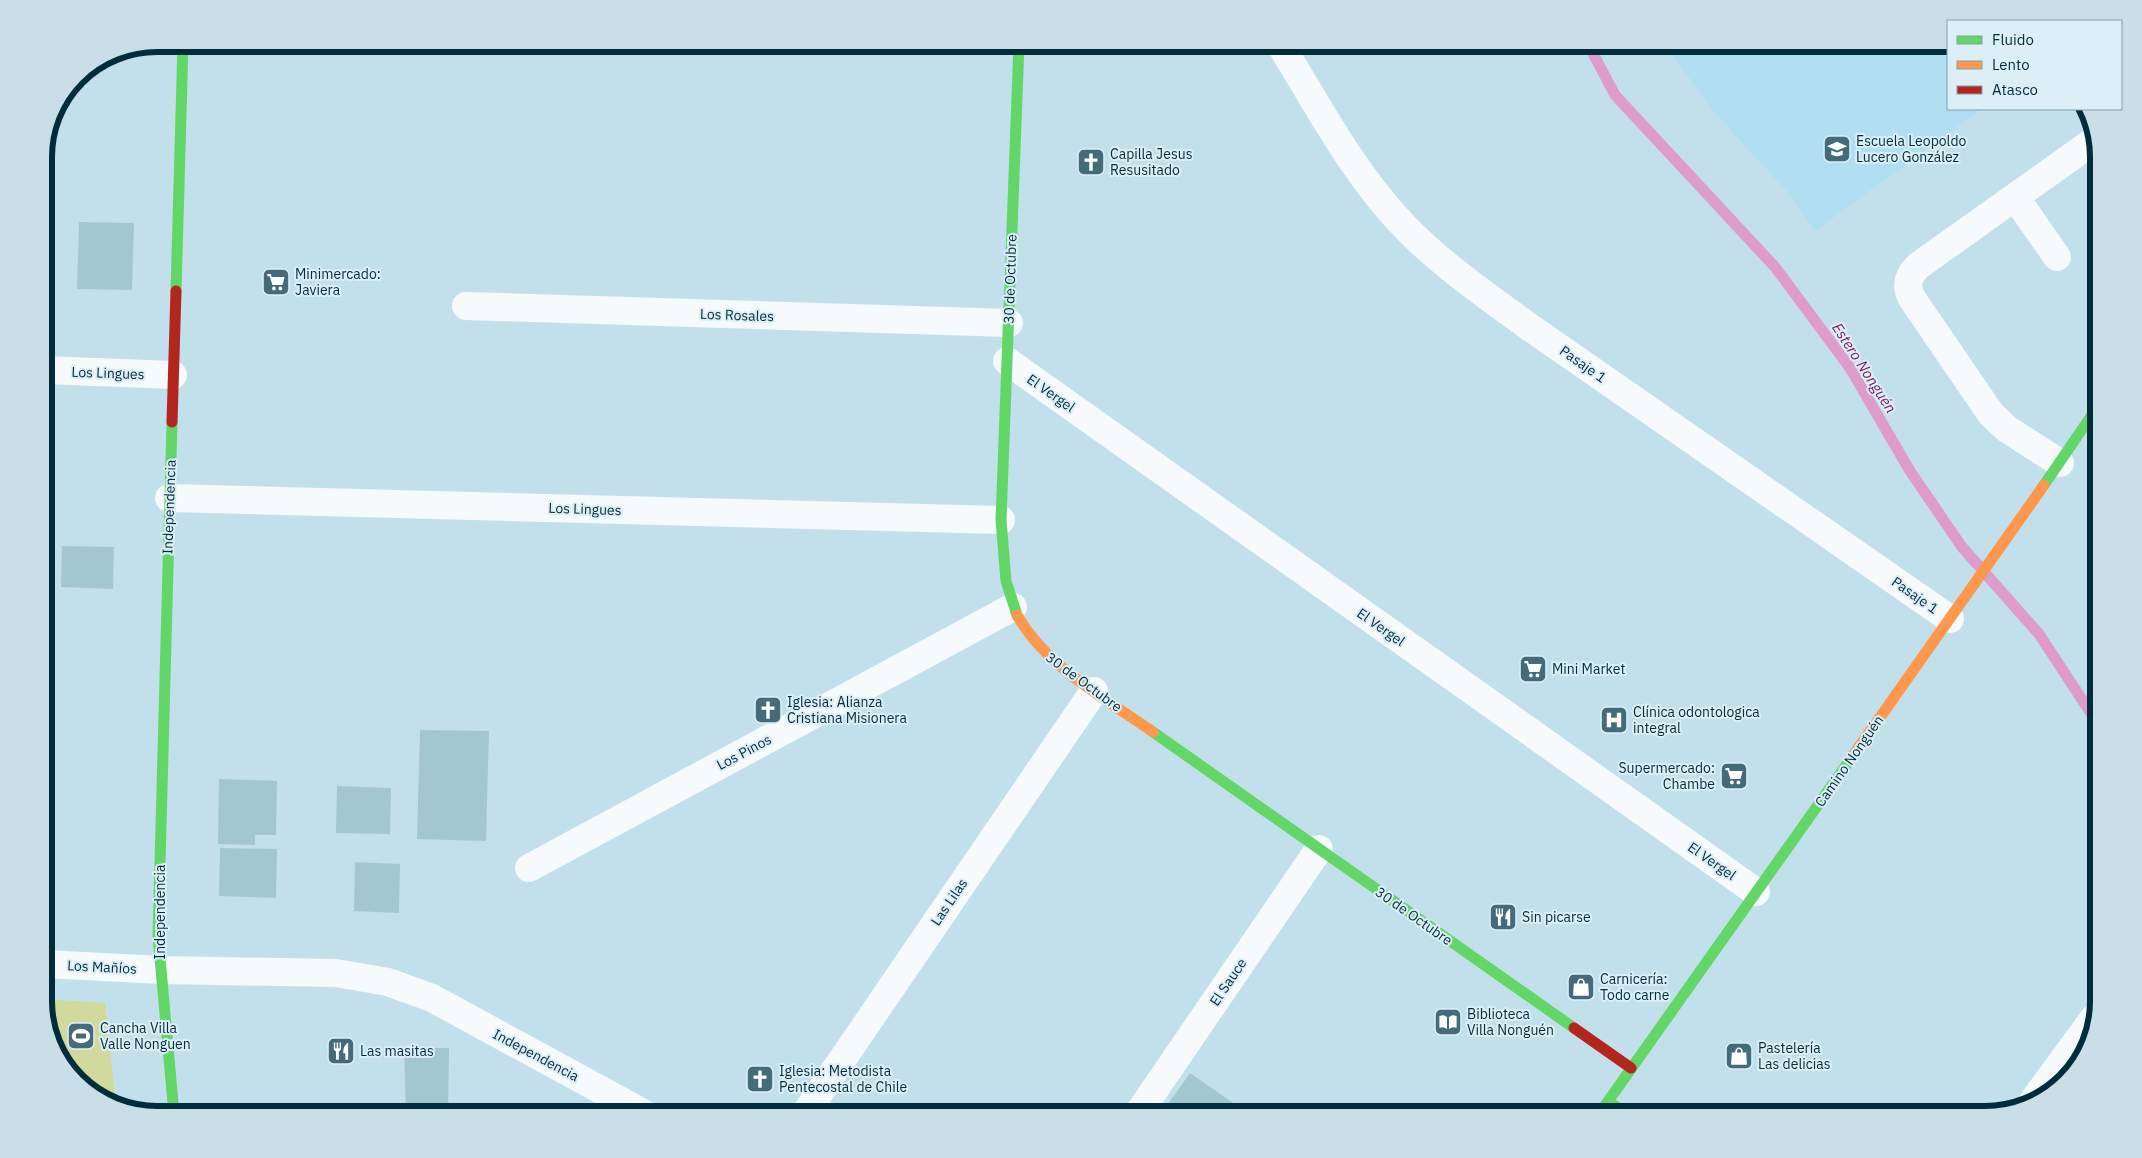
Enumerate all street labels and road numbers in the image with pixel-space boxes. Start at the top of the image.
street label: 30 de Octubre [999,233,1021,324]
street label: Los Rosales [700,305,774,325]
street label: Pasaje 1 [1556,341,1610,387]
street label: Los Lingues [71,363,145,383]
street label: El Vergel [1023,370,1079,416]
street label: Independencia [158,459,180,555]
street label: Los Lingues [548,499,622,519]
street label: Pasaje 1 [1888,572,1942,618]
street label: El Vergel [1353,604,1409,650]
street label: 30 de Octubre [1042,648,1126,716]
street label: Camino Nonguén [1811,712,1887,810]
street label: Los Pinos [714,730,775,774]
street label: El Vergel [1684,838,1740,884]
street label: Independencia [151,864,169,959]
street label: Las Lilas [927,875,971,929]
street label: 30 de Octubre [1372,883,1456,949]
street label: El Sauce [1206,955,1251,1009]
street label: Los Mañíos [67,956,137,978]
street label: Independencia [490,1025,583,1085]

